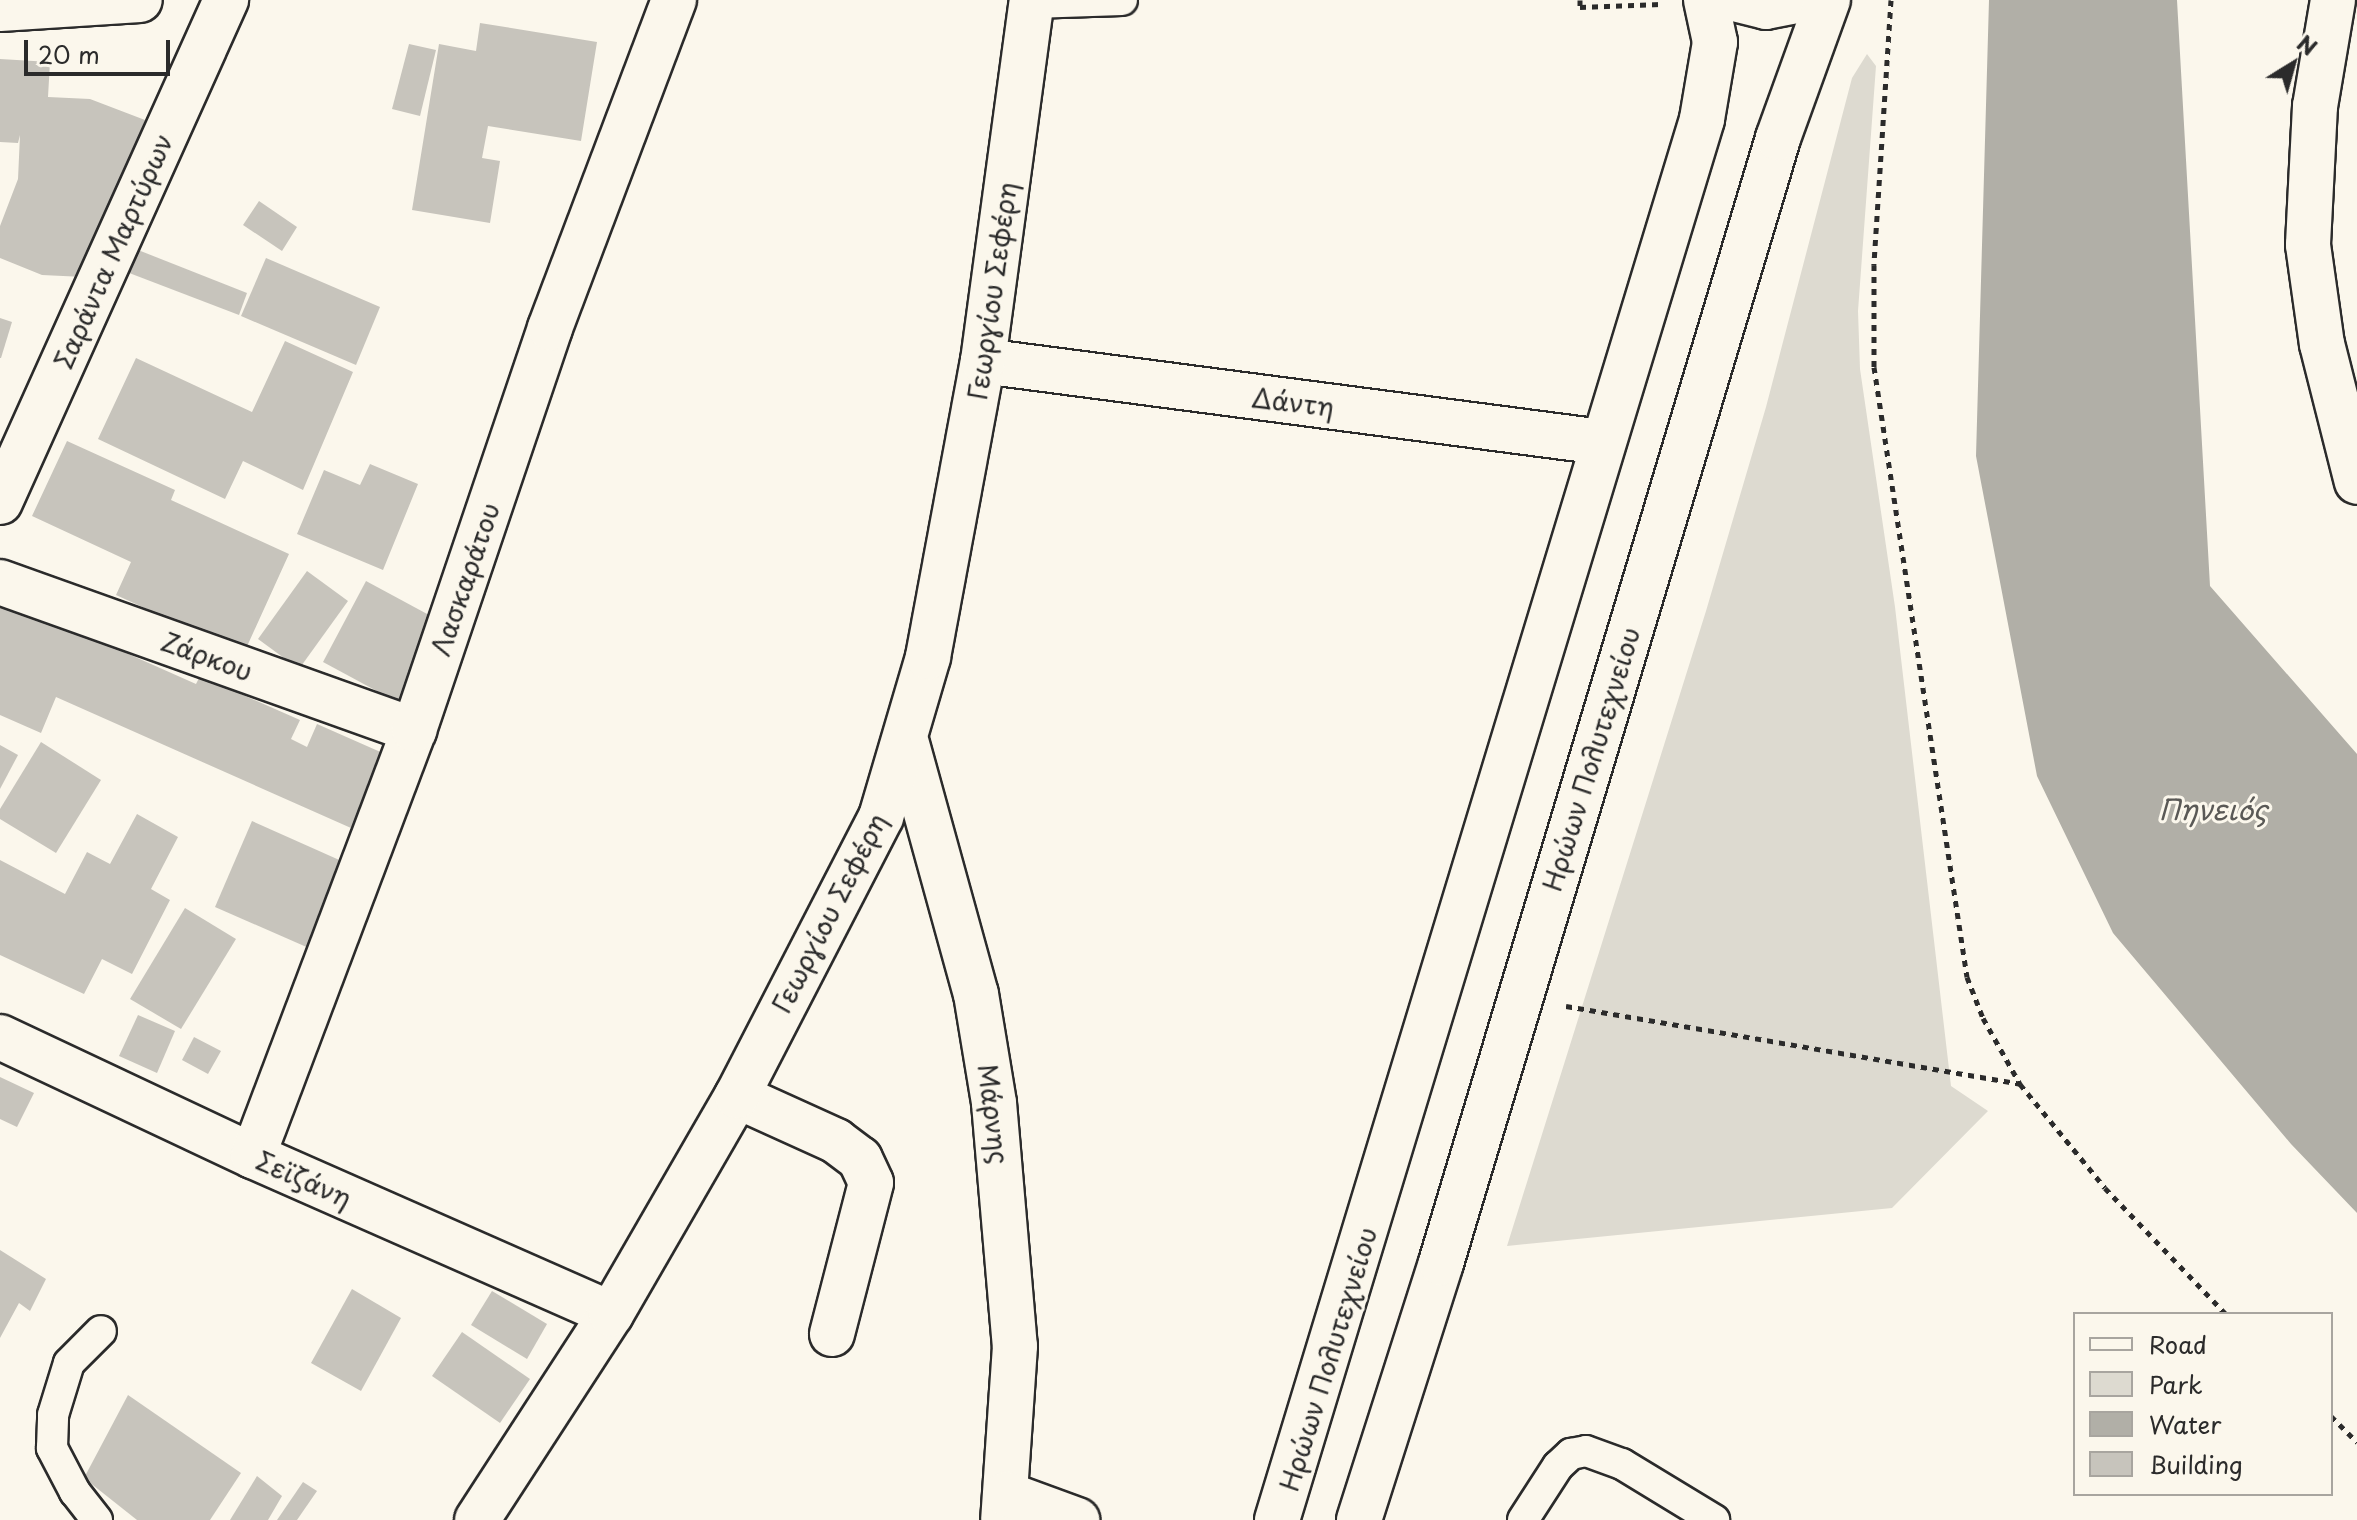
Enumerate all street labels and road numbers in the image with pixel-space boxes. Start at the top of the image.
street label: Σαράντα Μαρτύρων [47,129,179,373]
street label: Γεωργίου Σεφέρη [961,181,1023,401]
street label: Δάντη [1250,381,1336,423]
street label: Λασκαράτου [424,498,506,660]
street label: Ηρώων Πολυτεχνείου [1536,623,1646,895]
street label: Ζάρκου [157,625,257,687]
street label: Γεωργίου Σεφέρη [765,809,893,1017]
street label: Μάρνης [972,1062,1016,1166]
street label: Σεϊζάνη [252,1144,356,1214]
street label: Ηρώων Πολυτεχνείου [1273,1223,1383,1495]

